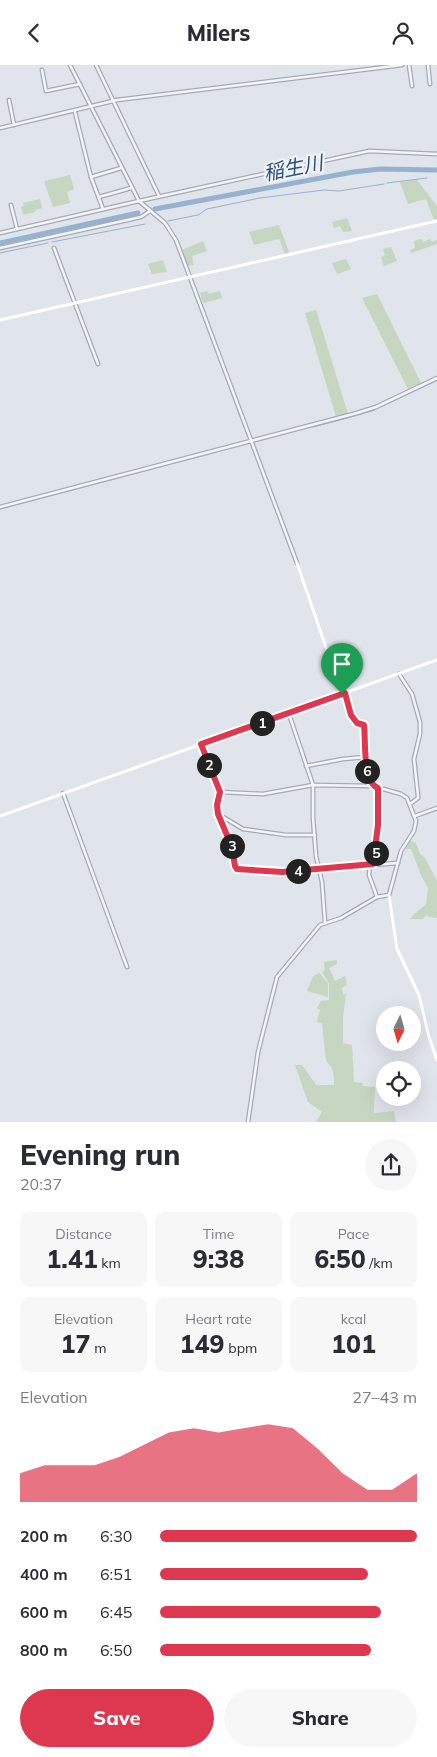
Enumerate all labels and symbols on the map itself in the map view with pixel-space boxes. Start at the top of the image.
water label: 稲生川 [261,149,327,186]
pin [321,643,363,694]
pin: 1 [250,711,274,735]
pin: 2 [196,753,222,777]
pin: 6 [354,759,380,783]
pin: 3 [220,833,244,859]
pin: 5 [364,841,388,865]
pin: 4 [286,859,310,883]
north arrow [376,1006,421,1051]

